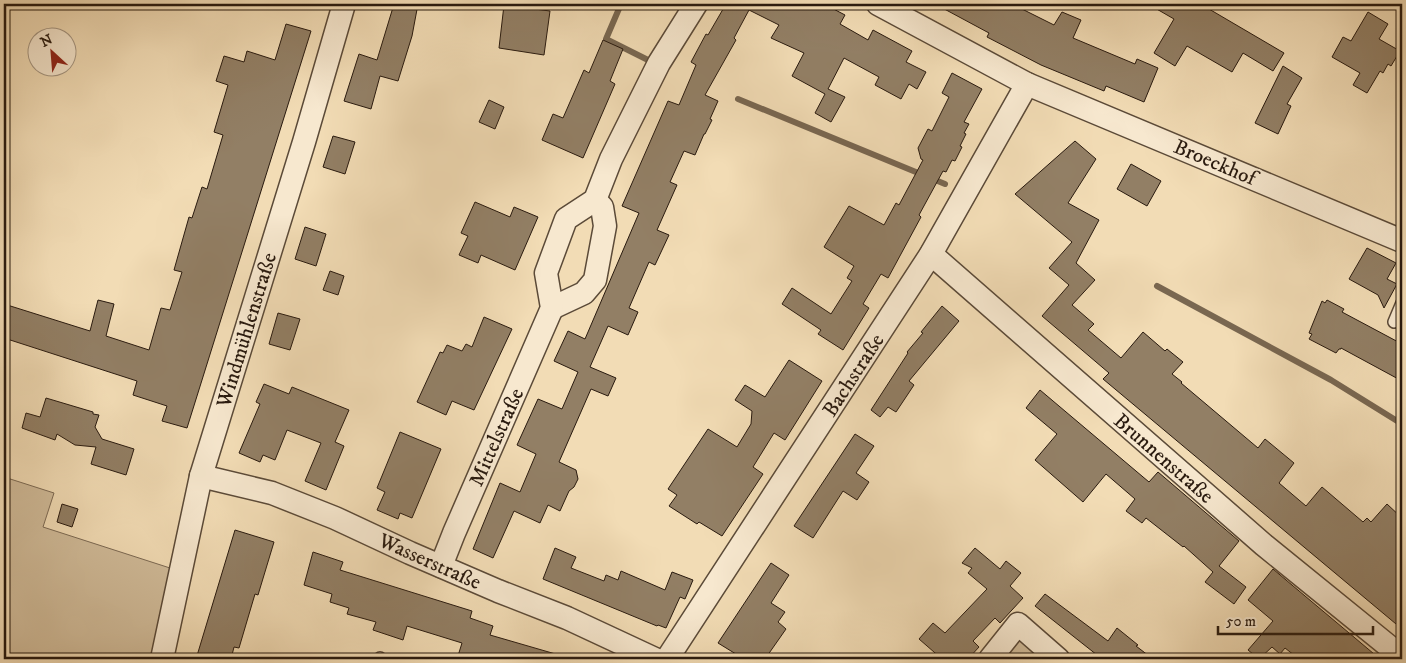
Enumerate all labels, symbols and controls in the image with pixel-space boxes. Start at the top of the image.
north arrow [28,28,78,78]
text: N [38,30,56,52]
street label: Broeckhof [1169,134,1263,193]
street label: Windmühlenstraße [211,249,283,412]
street label: Bachstraße [817,329,891,422]
street label: Mittelstraße [464,384,530,491]
street label: Brunnenstraße [1108,408,1219,510]
street label: Wasserstraße [373,527,485,596]
scale bar [1218,603,1374,635]
text: 50 m [1226,612,1256,631]

